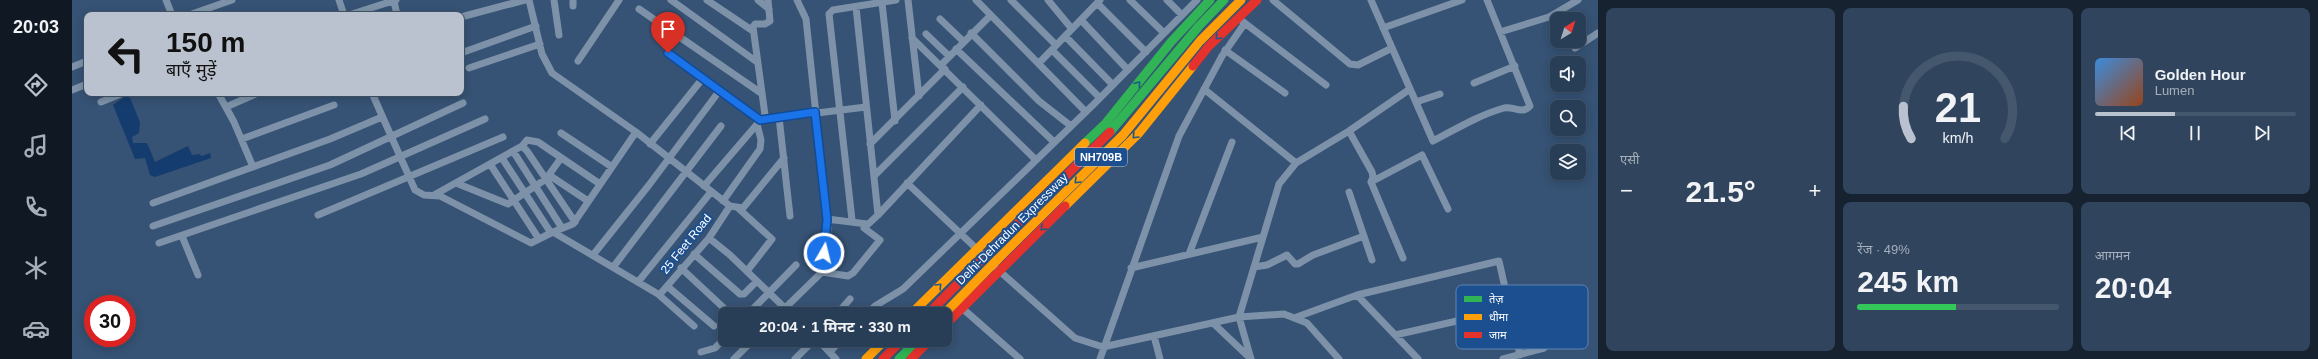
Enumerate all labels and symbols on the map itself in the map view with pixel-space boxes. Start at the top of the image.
pin [651,12,685,53]
north arrow [1550,12,1586,48]
one-way arrow [1216,32,1223,40]
one-way arrow [1133,82,1140,89]
one-way arrow [1133,132,1140,139]
road number: NH709B [1075,148,1127,166]
street label: Delhi-Dehradun Expressway [953,170,1071,288]
one-way arrow [1074,176,1082,184]
street label: 25 Feet Road [658,211,714,277]
one-way arrow [1040,223,1048,231]
position arrow [803,232,845,274]
one-way arrow [934,284,941,291]
legend [1456,285,1588,349]
text: तेज़ [1489,293,1504,305]
speed limit sign: 30 [84,295,136,347]
text: धीमा [1489,311,1508,323]
text: जाम [1489,329,1507,341]

